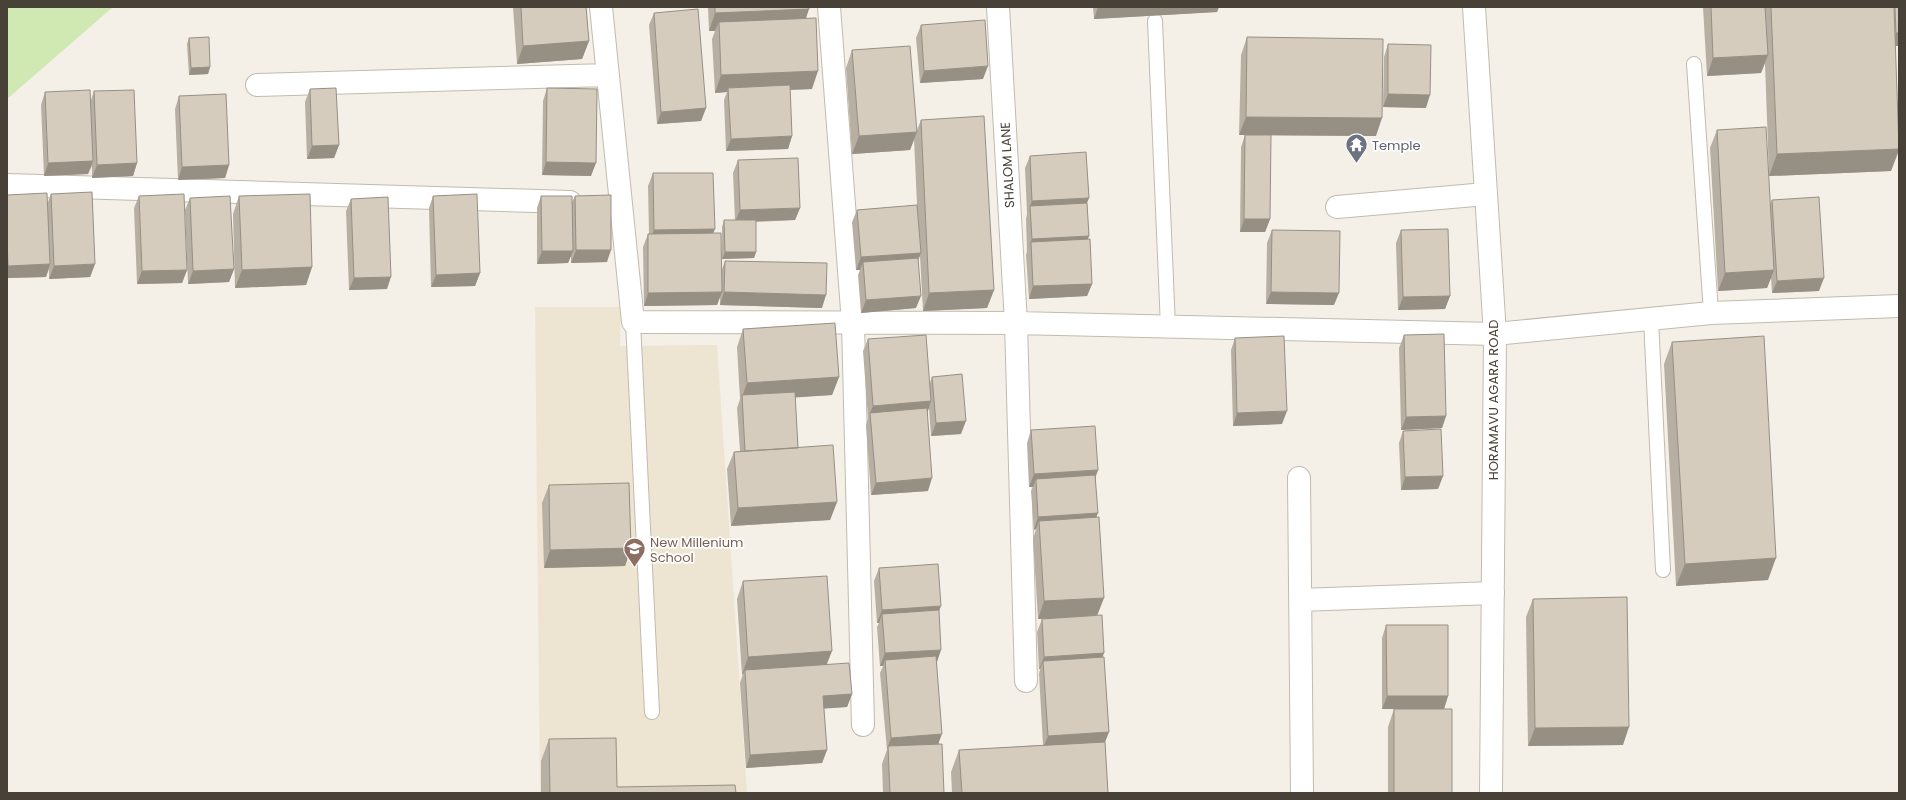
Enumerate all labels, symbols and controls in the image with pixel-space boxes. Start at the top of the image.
street label: SHALOM LANE [996,121,1019,208]
temple icon: Temple [1344,132,1370,165]
place label: Temple [1372,136,1421,155]
street label: HORAMAVU AGARA ROAD [1484,320,1503,480]
place label: New Millenium School [650,533,743,567]
school or university icon: New Millenium School [622,536,648,569]

